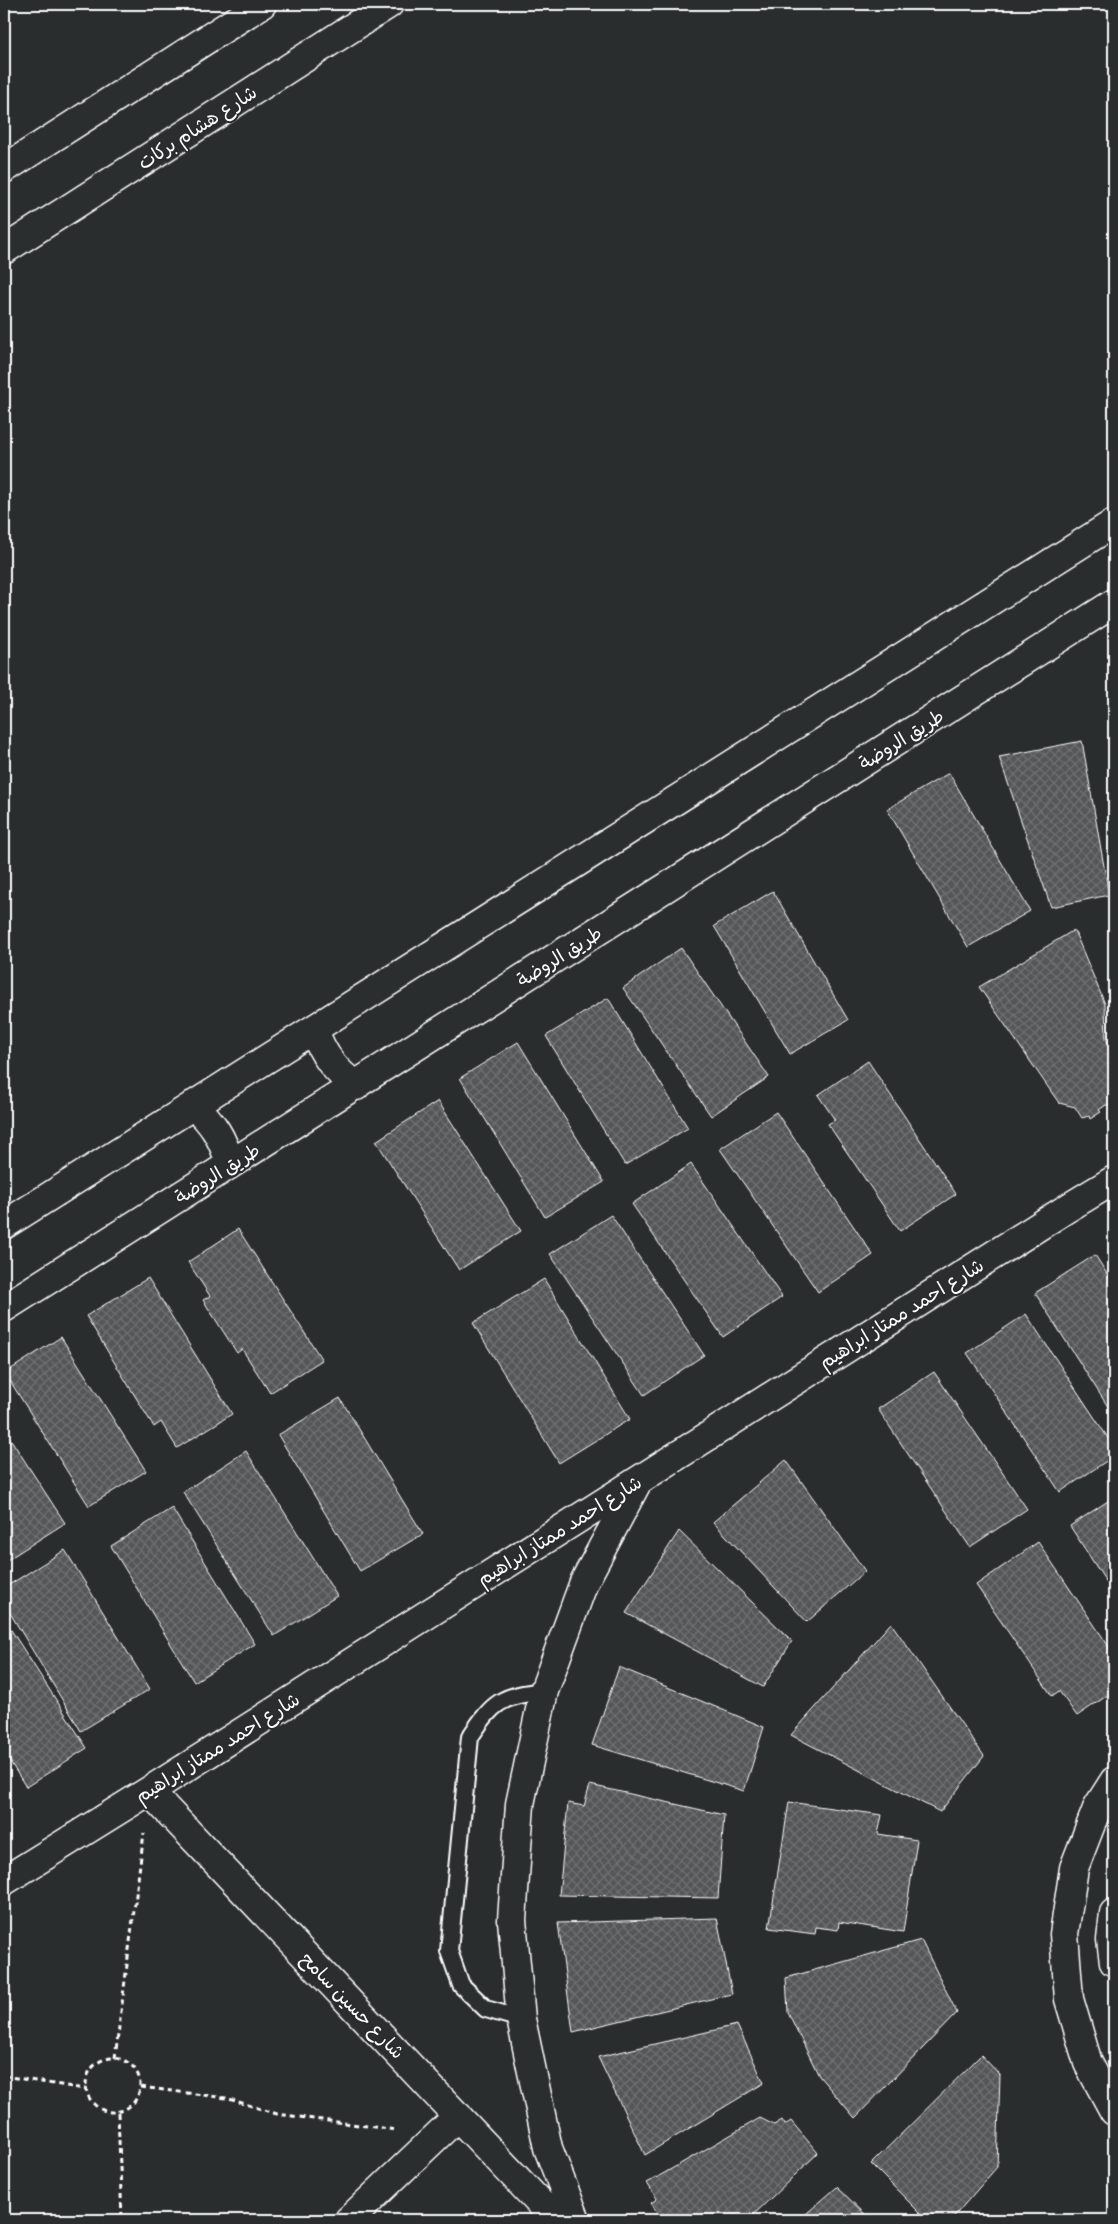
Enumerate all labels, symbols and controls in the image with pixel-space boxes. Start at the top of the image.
street label: شارع هشام بركات [133,80,263,177]
street label: طريق الروضة [854,704,948,775]
street label: طريق الروضة [512,921,606,992]
street label: طريق الروضة [170,1138,264,1209]
street label: شارع احمد ممتاز ابراهيم [815,1253,990,1376]
street label: شارع احمد ممتاز ابراهيم [473,1470,648,1593]
street label: شارع احمد ممتاز ابراهيم [131,1687,306,1810]
street label: شارع حسين سامح [294,1947,409,2065]

